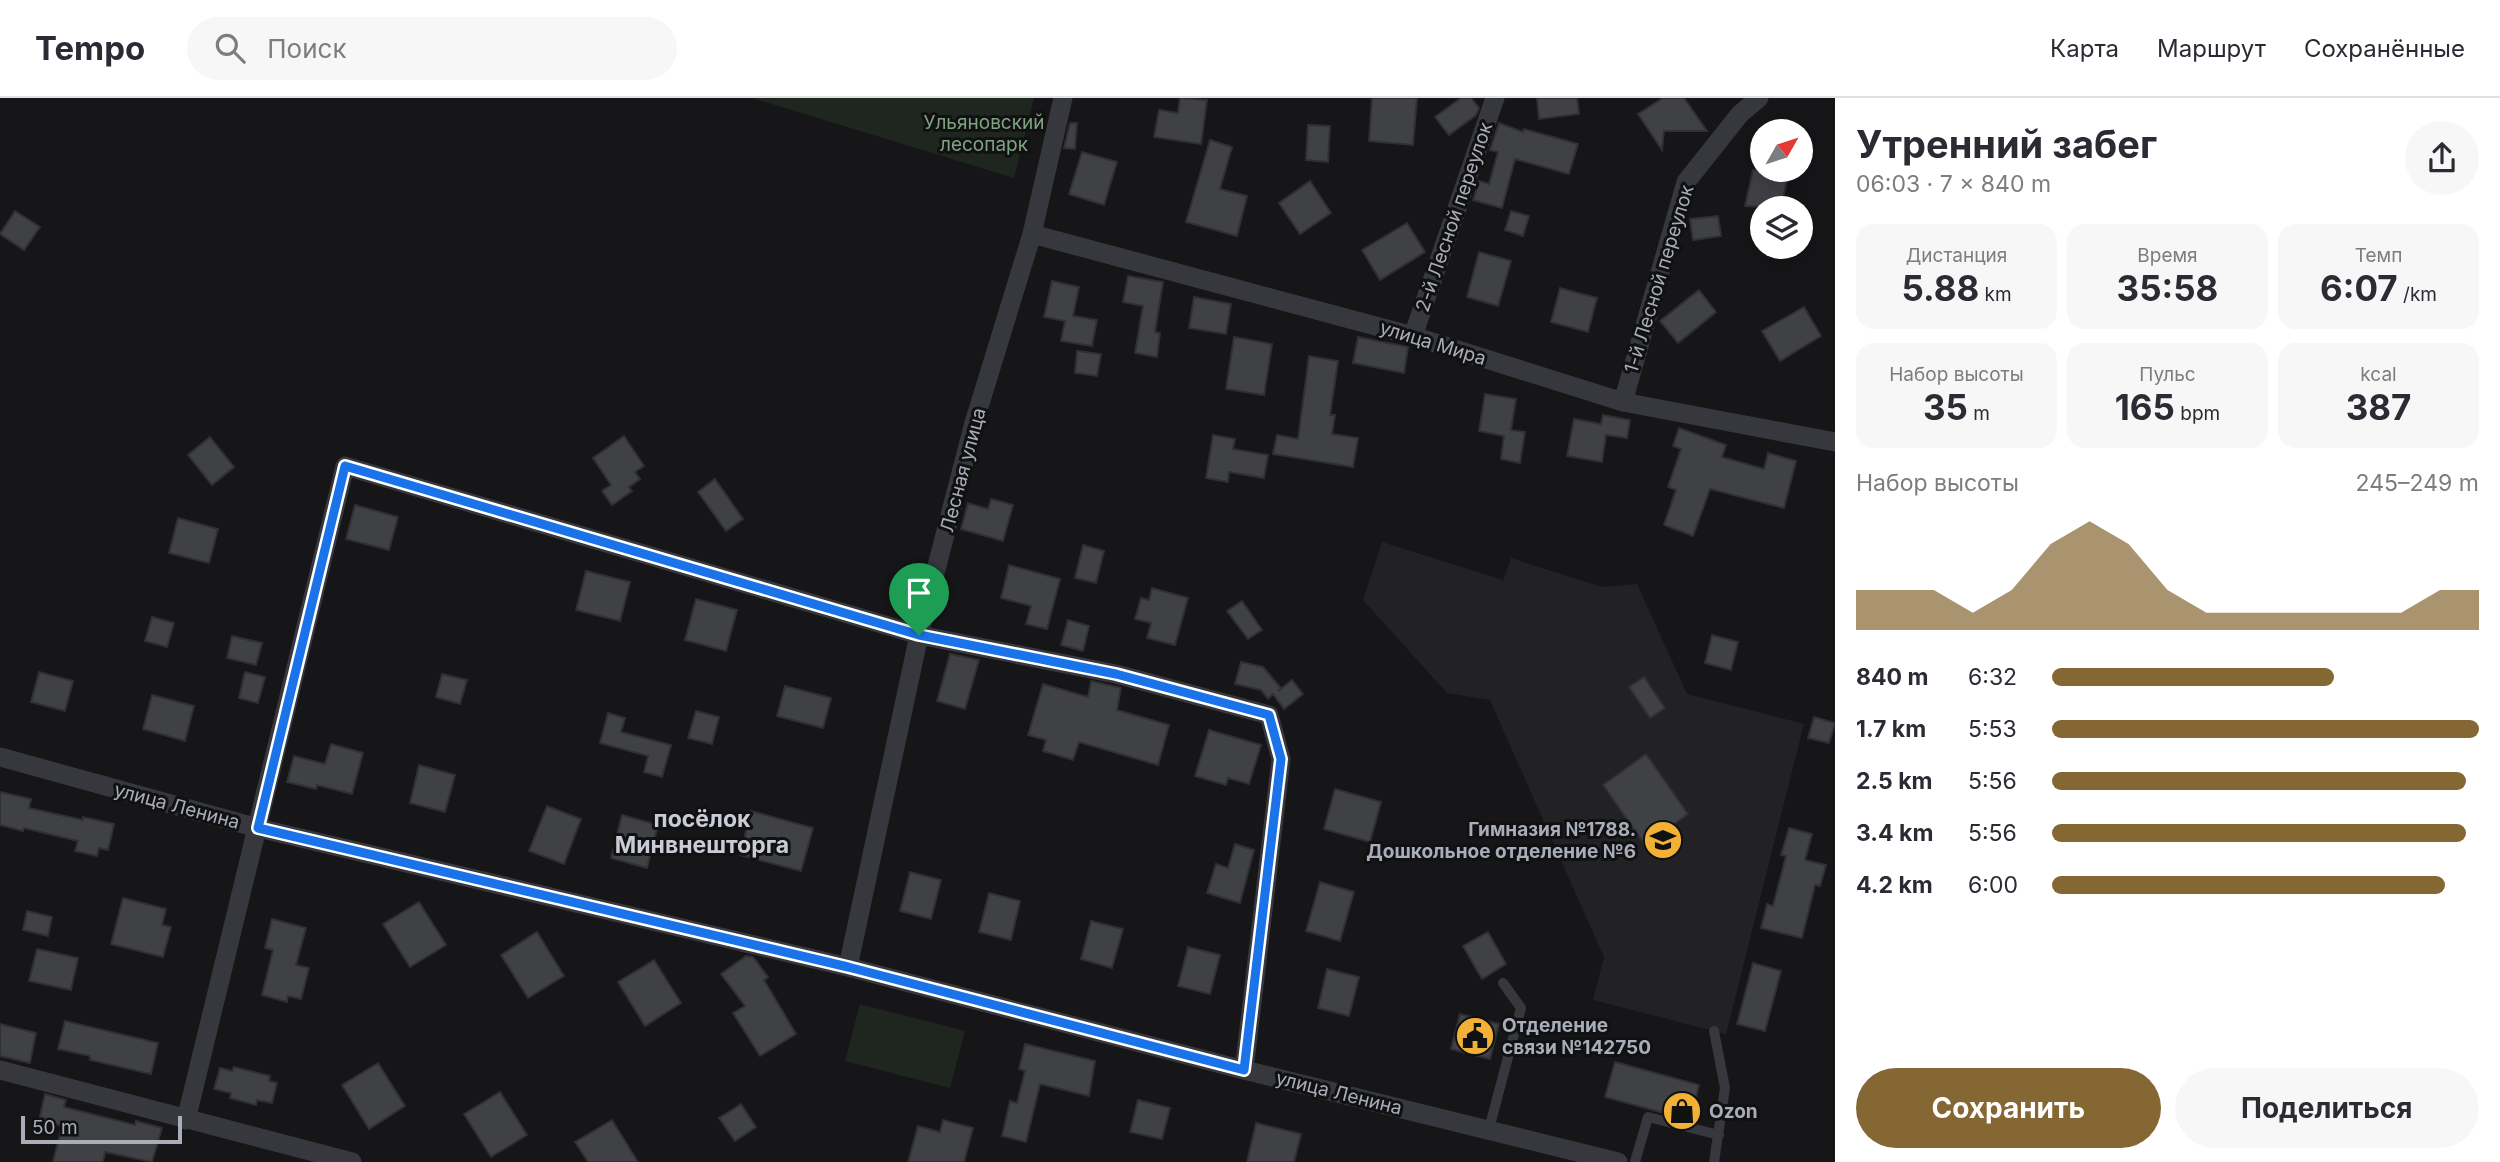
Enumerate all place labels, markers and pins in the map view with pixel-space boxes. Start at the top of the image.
pin [889,563,949,635]
place label: Гимназия №1788. Дошкольное отделение №6 [1366,818,1636,863]
school or university icon: Гимназия №1788. Дошкольное отделение №6 [1642,819,1684,861]
place label: Отделение связи №142750 [1502,1014,1651,1059]
public building icon: Отделение связи №142750 [1454,1015,1496,1057]
shop icon: Ozon [1661,1090,1703,1132]
place label: Ozon [1709,1100,1758,1123]

